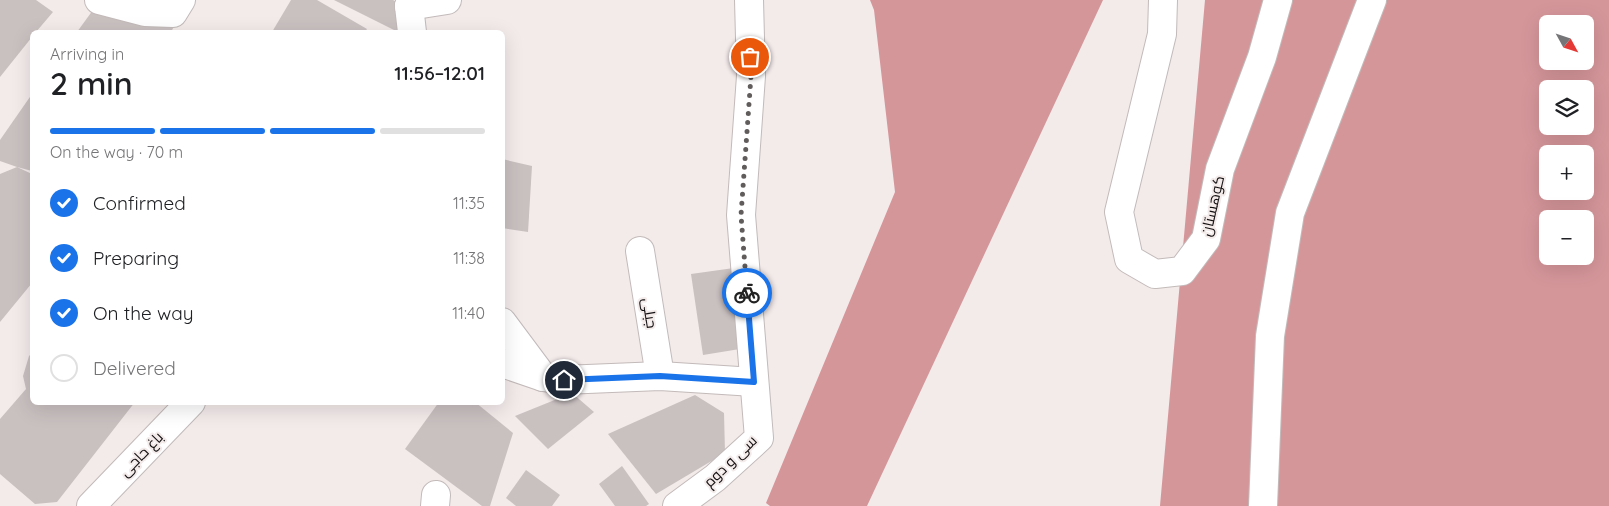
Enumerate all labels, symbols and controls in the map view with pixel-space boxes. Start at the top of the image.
north arrow [1539,15,1594,70]
map controls [1539,15,1594,265]
pin [729,36,771,78]
icon: bag [736,43,764,71]
text: Arriving in [50,44,124,64]
text: 11:56–12:01 [394,61,485,85]
text: 2 min [50,63,133,103]
button: layers [1539,80,1594,135]
text: On the way · 70 m [50,142,183,162]
button: + [1539,145,1594,200]
street label: کوهستان [1196,174,1229,238]
icon: check [50,189,78,217]
text: Confirmed [93,191,186,215]
text: 11:35 [453,193,485,213]
button: − [1539,210,1594,265]
icon: check [50,244,78,272]
text: Preparing [93,246,179,270]
text: 11:38 [453,248,485,268]
courier [722,268,772,318]
icon: bike [733,279,761,307]
street label: جبلی [637,296,662,330]
icon: check [50,299,78,327]
text: On the way [93,301,194,325]
text: 11:40 [452,303,485,323]
text: Delivered [93,356,176,380]
pin [543,359,585,401]
icon: home [550,366,578,394]
street label: باغ حاجی [115,428,168,482]
street label: سی و دوم [699,431,761,492]

